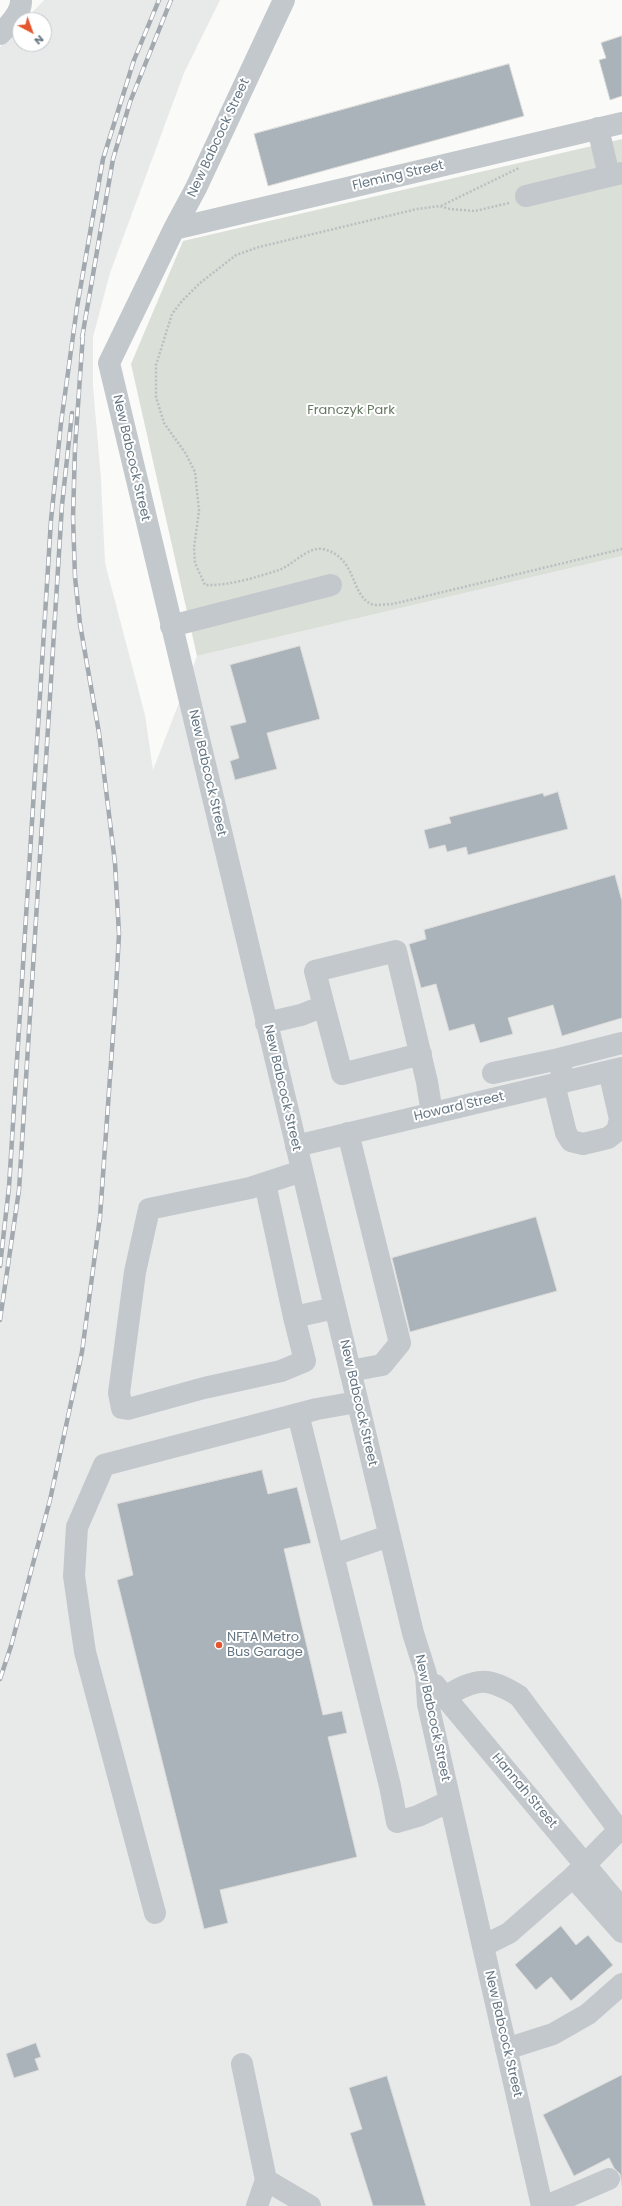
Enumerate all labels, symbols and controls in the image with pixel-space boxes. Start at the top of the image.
north arrow [12,12,52,52]
text: N [31,32,48,49]
street label: New Babcock Street [185,76,253,200]
street label: Fleming Street [351,158,445,194]
street label: New Babcock Street [109,393,153,523]
park label: Franczyk Park [307,403,395,419]
street label: New Babcock Street [185,708,229,838]
street label: New Babcock Street [260,1023,304,1153]
street label: Howard Street [412,1089,506,1125]
street label: New Babcock Street [336,1338,380,1468]
place label: NFTA Metro Bus Garage [227,1630,303,1661]
marker: NFTA Metro Bus Garage [214,1640,224,1650]
street label: New Babcock Street [411,1653,453,1783]
street label: Hannah Street [488,1750,560,1832]
street label: New Babcock Street [481,1969,525,2099]

